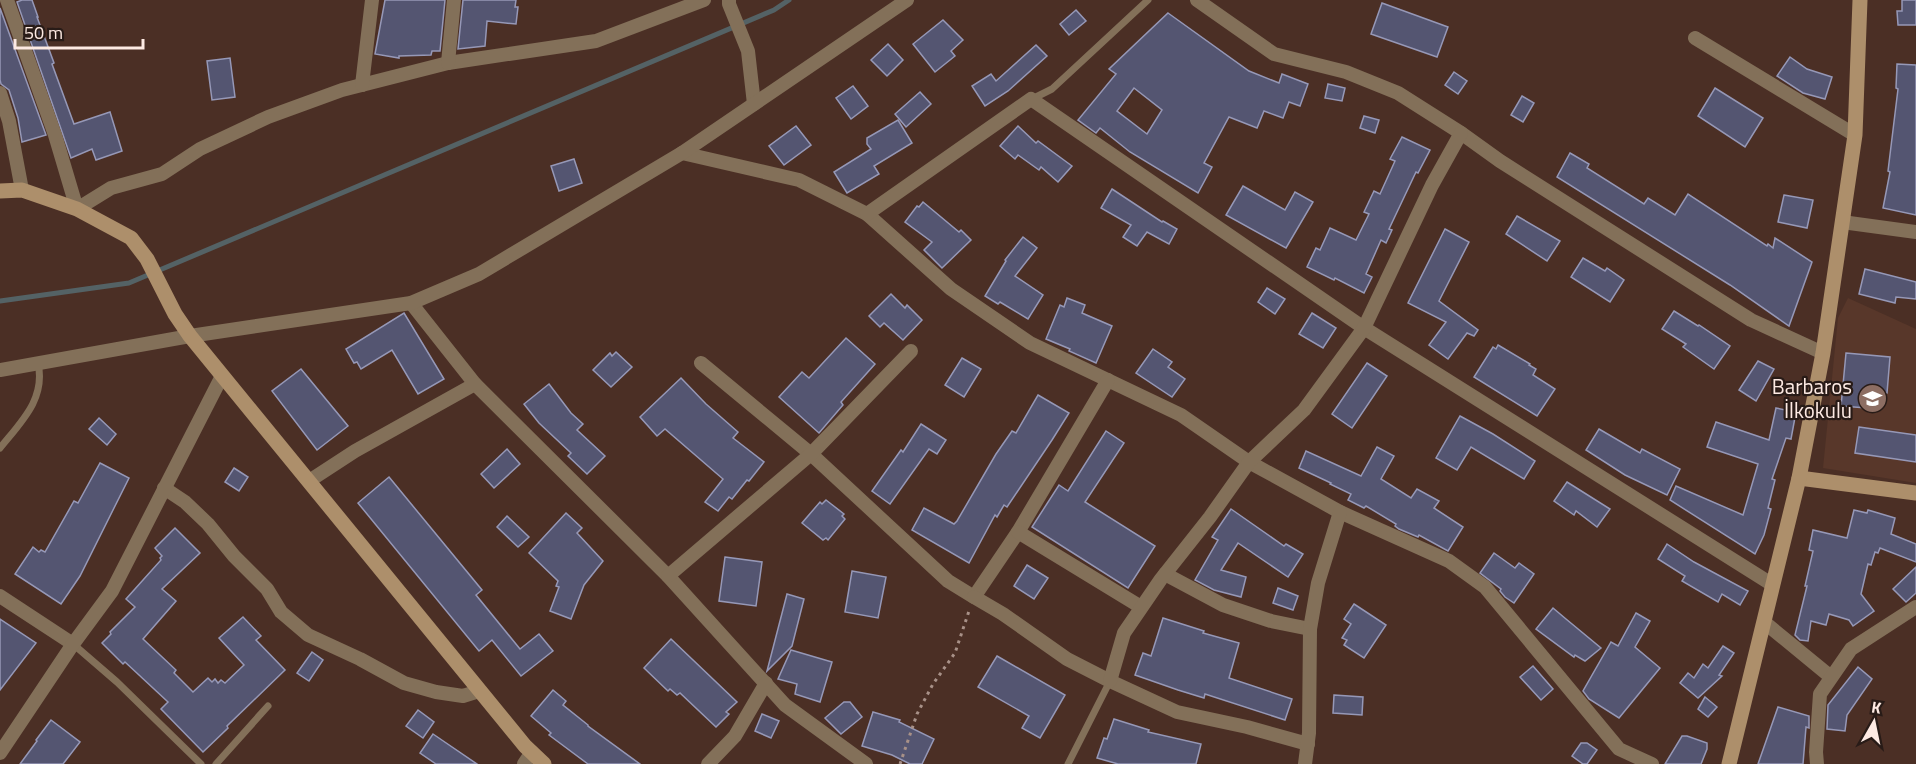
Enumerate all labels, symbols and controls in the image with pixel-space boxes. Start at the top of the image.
scale bar [15,12,142,50]
text: 50 m [24,19,63,46]
place label: Barbaros İlkokulu [1772,370,1852,426]
school or university icon: Barbaros İlkokulu [1857,382,1889,414]
north arrow [1844,692,1904,752]
text: K [1870,695,1883,720]

